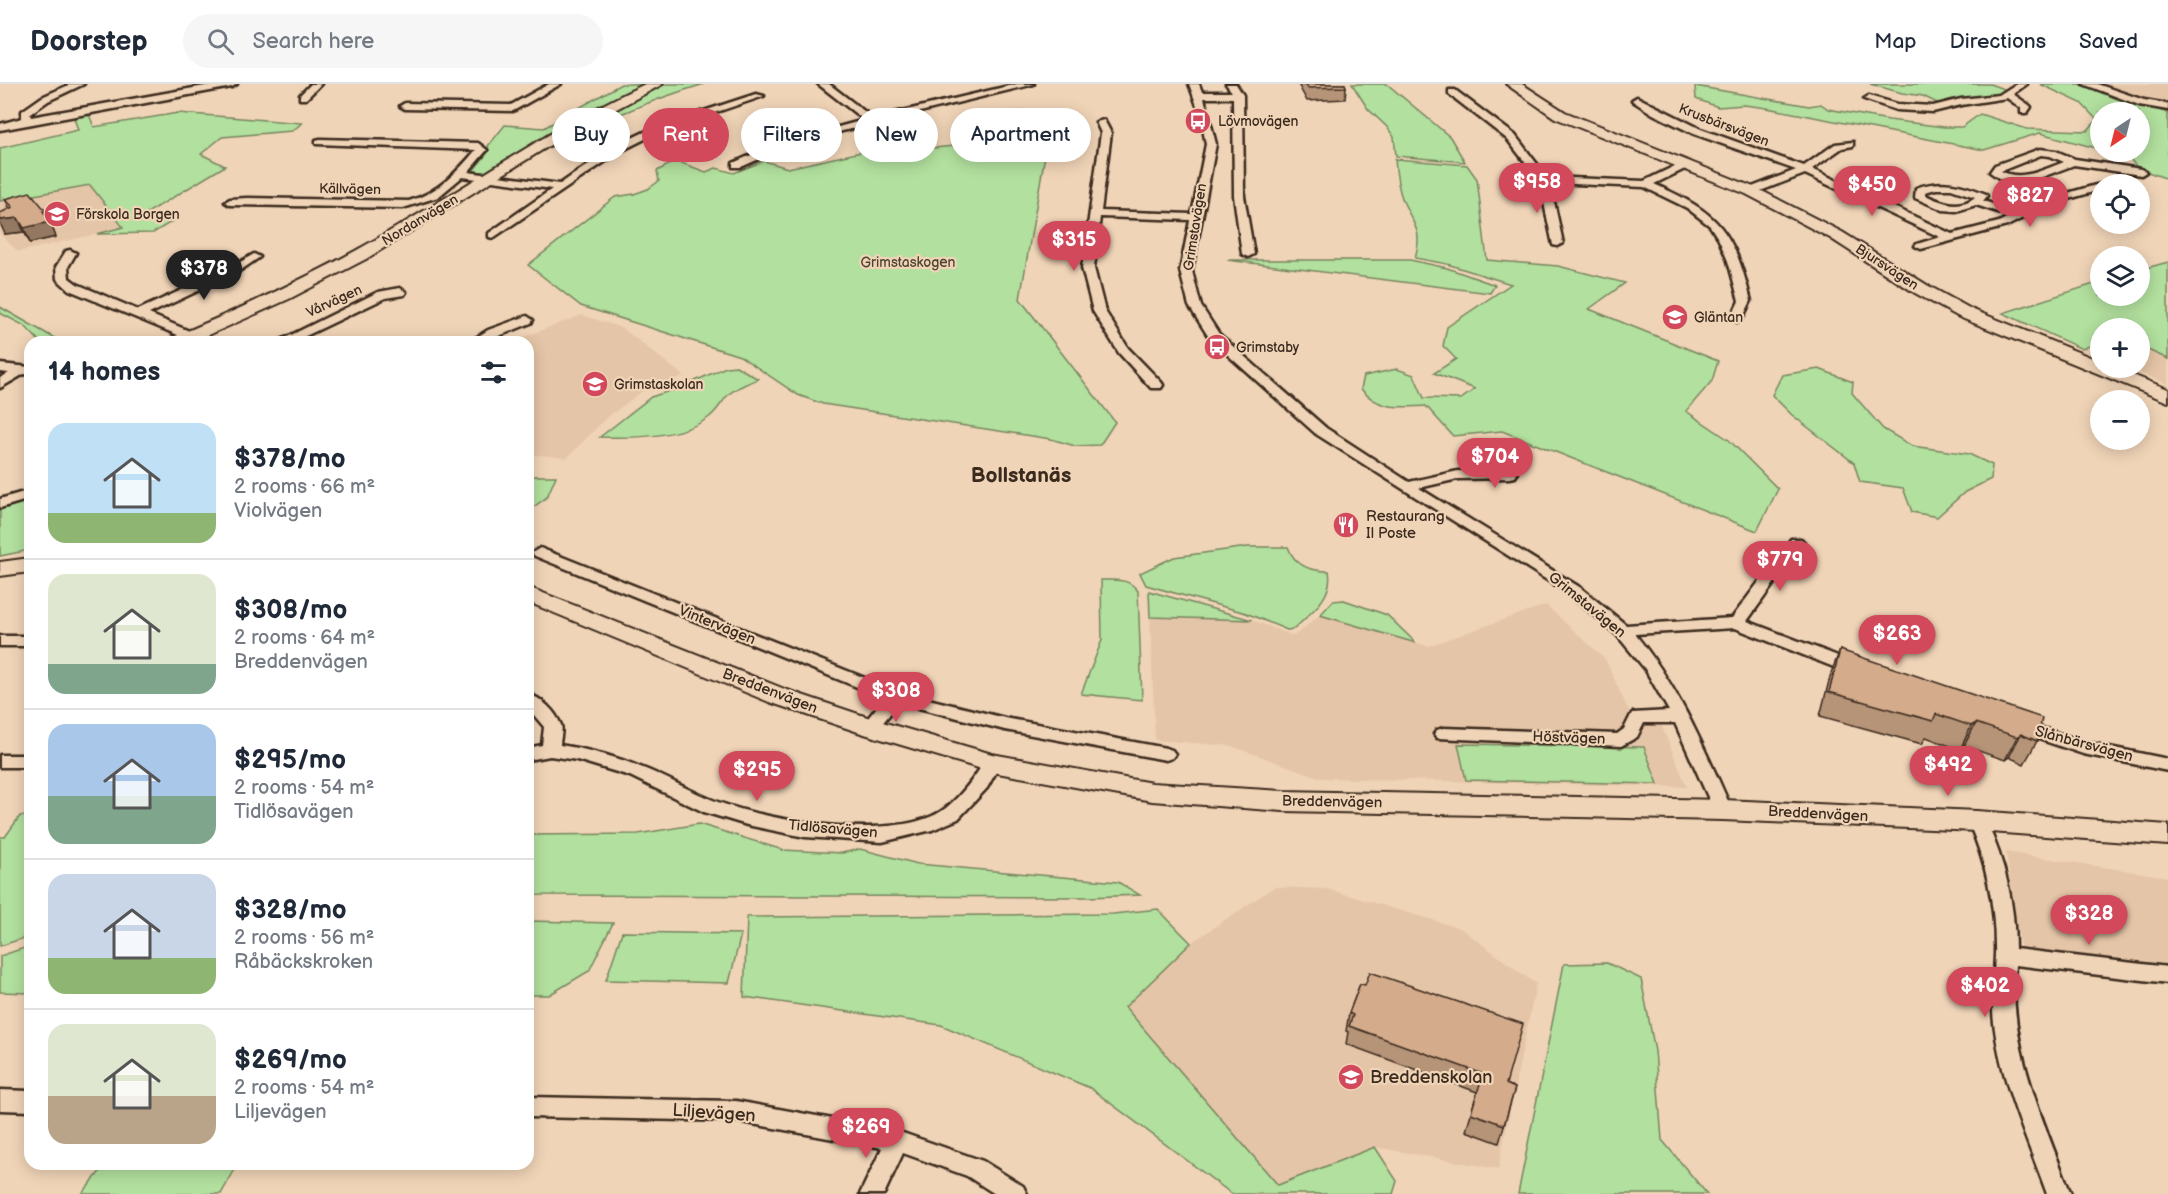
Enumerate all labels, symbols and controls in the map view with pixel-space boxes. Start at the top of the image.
search box [183,14,603,68]
text: Doorstep [30,25,147,58]
icon: search [204,25,237,58]
text: Search here [252,28,374,55]
text: Map [1874,29,1917,54]
text: Directions [1950,29,2046,54]
text: Saved [2079,29,2138,54]
street label: Krusbärsvägen [1676,100,1772,150]
north arrow [2090,102,2150,162]
map controls [2090,102,2150,450]
bus stop icon: Lövmovägen [1183,106,1213,136]
chip: Buy [552,108,630,162]
chip: Rent [642,108,729,162]
chip: Filters [741,108,842,162]
chip: New [854,108,938,162]
chip: Apartment [950,108,1091,162]
place label: Lövmovägen [1218,113,1298,130]
pin: $958 [1501,163,1573,214]
pin: $450 [1836,166,1908,217]
text: $958 [1513,170,1561,194]
text: $450 [1848,173,1896,197]
button: locate [2090,174,2150,234]
pin: $827 [1994,177,2066,228]
street label: Källvägen [319,180,381,198]
street label: Grimstavägen [1180,182,1210,272]
text: $827 [2006,184,2054,208]
street label: Nordanvägen [379,191,461,249]
school or university icon: Förskola Borgen [42,199,72,229]
place label: Förskola Borgen [76,206,180,223]
pin: $315 [1038,221,1110,272]
text: $315 [1052,228,1096,252]
street label: Bjursvägen [1852,240,1922,294]
button: layers [2090,246,2150,306]
pin: $378 [168,250,240,301]
park label: Grimstaskogen [861,254,956,271]
text: $378 [180,257,228,281]
street label: Vårvägen [304,281,365,321]
school or university icon: Gläntan [1660,302,1690,332]
place label: Gläntan [1694,309,1743,326]
button: + [2090,318,2150,378]
bus stop icon: Grimstaby [1202,332,1232,362]
place label: Grimstaby [1236,339,1300,356]
icon: filters [477,356,510,389]
text: 14 homes [48,357,160,388]
school or university icon: Grimstaskolan [580,369,610,399]
place label: Grimstaskolan [614,376,704,393]
button: − [2090,390,2150,450]
pin: $704 [1459,438,1531,489]
text: $378/mo [234,444,345,475]
text: $704 [1471,445,1519,469]
icon: home [96,447,168,519]
district label: Bollstanäs [971,463,1071,488]
text: 2 rooms · 66 m² [234,475,375,499]
text: Violvägen [234,499,322,523]
place label: Restaurang Il Poste [1366,507,1445,543]
restaurant icon: Restaurang Il Poste [1331,510,1361,540]
pin: $779 [1744,541,1816,592]
text: $779 [1757,548,1803,572]
street label: Grimstavägen [1544,568,1630,642]
text: $308/mo [234,595,347,626]
icon: home [96,598,168,670]
street label: Vintervägen [676,601,758,649]
pin: $263 [1861,615,1933,666]
text: $263 [1873,622,1921,646]
text: 2 rooms · 64 m² [234,626,375,650]
text: Breddenvägen [234,650,368,674]
street label: Breddenvägen [720,664,820,718]
pin: $308 [860,672,932,723]
text: $308 [871,679,921,703]
street label: Slånbärsvägen [2033,722,2135,766]
street label: Höstvägen [1532,727,1606,749]
text: $295/mo [234,745,346,776]
pin: $492 [1912,746,1984,797]
icon: home [96,748,168,820]
pin: $295 [721,751,793,802]
text: $492 [1924,753,1972,777]
text: $295 [733,758,781,782]
text: 2 rooms · 54 m² [234,776,374,800]
street label: Breddenvägen [1282,792,1382,812]
text: Tidlösavägen [234,800,354,824]
street label: Breddenvägen [1767,802,1869,826]
street label: Tidlösavägen [787,816,879,842]
text: $328/mo [234,895,347,926]
pin: $328 [2053,895,2125,946]
icon: home [96,898,168,970]
text: $328 [2065,902,2113,926]
text: 2 rooms · 56 m² [234,926,374,950]
text: Råbäckskroken [234,950,373,974]
pin: $402 [1949,967,2021,1018]
text: $402 [1960,974,2010,998]
text: $269/mo [234,1045,347,1076]
icon: home [96,1048,168,1120]
school or university icon: Breddenskolan [1336,1062,1366,1092]
place label: Breddenskolan [1370,1067,1492,1088]
text: 2 rooms · 54 m² [234,1076,374,1100]
text: Liljevägen [234,1100,327,1124]
street label: Liljevägen [672,1100,756,1126]
pin: $269 [830,1108,902,1159]
text: $269 [842,1115,891,1139]

